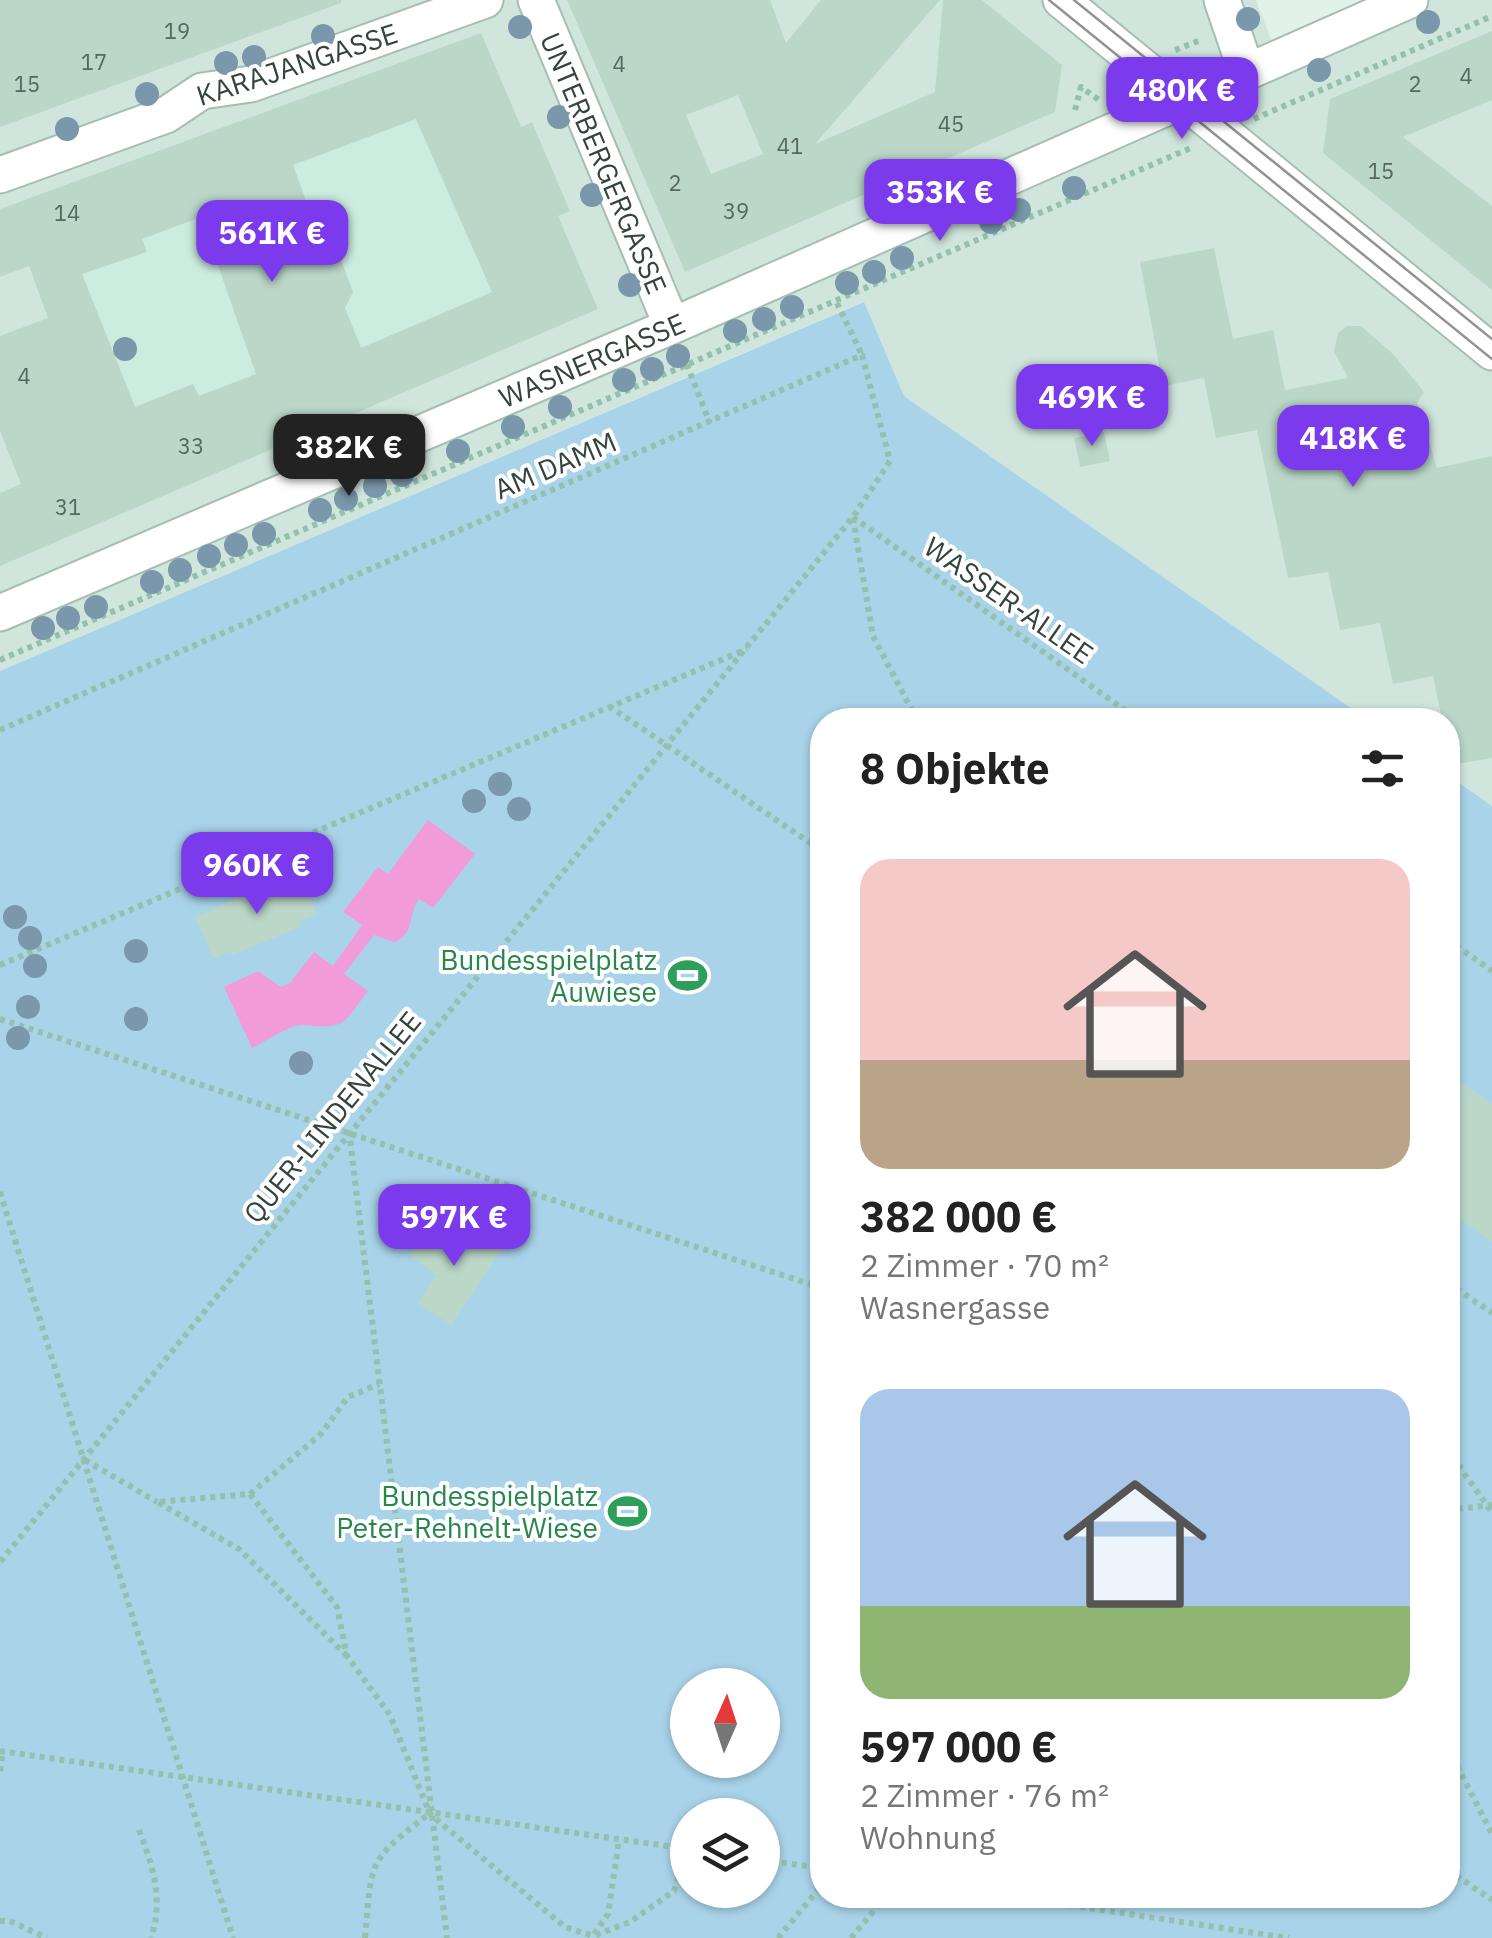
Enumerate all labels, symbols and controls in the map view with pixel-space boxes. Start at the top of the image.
street label: KARAJANGASSE [192,14,402,114]
house number: 19 [164,16,190,45]
street label: UNTERBERGERGASSE [532,27,676,299]
house number: 17 [81,47,107,76]
house number: 4 [612,49,626,78]
pin: 480K € [1101,57,1263,142]
house number: 4 [1459,61,1473,90]
text: 480K € [1128,68,1236,110]
house number: 15 [14,69,40,98]
house number: 2 [1408,69,1422,98]
house number: 45 [938,109,964,138]
house number: 41 [777,131,803,160]
house number: 15 [1368,156,1394,185]
pin: 353K € [859,159,1021,244]
house number: 2 [668,168,682,197]
text: 353K € [886,170,994,212]
house number: 39 [723,196,749,225]
house number: 14 [54,198,80,227]
pin: 561K € [191,200,353,285]
text: 561K € [218,211,326,253]
street label: WASNERGASSE [493,304,691,416]
house number: 4 [17,361,31,390]
pin: 469K € [1011,364,1173,449]
text: 469K € [1038,375,1146,417]
pin: 418K € [1272,405,1434,490]
pin: 382K € [268,414,430,499]
text: 418K € [1299,416,1407,458]
street label: AM DAMM [488,423,622,507]
text: 382K € [295,425,403,467]
house number: 33 [178,431,204,460]
house number: 31 [55,492,81,521]
street label: WASSER-ALLEE [917,528,1101,672]
text: 8 Objekte [860,741,1050,796]
icon: filters [1355,741,1410,796]
pin: 960K € [176,832,338,917]
text: 960K € [203,843,311,885]
icon: home [1045,924,1225,1104]
place label: Bundesspielplatz Auwiese [440,941,657,1010]
sports icon: Bundesspielplatz Auwiese [666,954,708,996]
street label: QUER-LINDENALLEE [235,1003,429,1231]
pin: 597K € [373,1184,535,1269]
text: 382 000 € [860,1189,1057,1244]
text: 597K € [400,1195,508,1237]
text: 2 Zimmer · 70 m² [860,1244,1109,1286]
text: Wasnergasse [860,1286,1050,1328]
icon: home [1045,1454,1225,1634]
place label: Bundesspielplatz Peter-Rehnelt-Wiese [336,1477,598,1546]
sports icon: Bundesspielplatz Peter-Rehnelt-Wiese [607,1490,649,1532]
north arrow [670,1668,780,1778]
map controls [670,1668,780,1908]
text: 597 000 € [860,1719,1057,1774]
text: 2 Zimmer · 76 m² [860,1774,1109,1816]
button: layers [670,1798,780,1908]
text: Wohnung [860,1816,996,1858]

